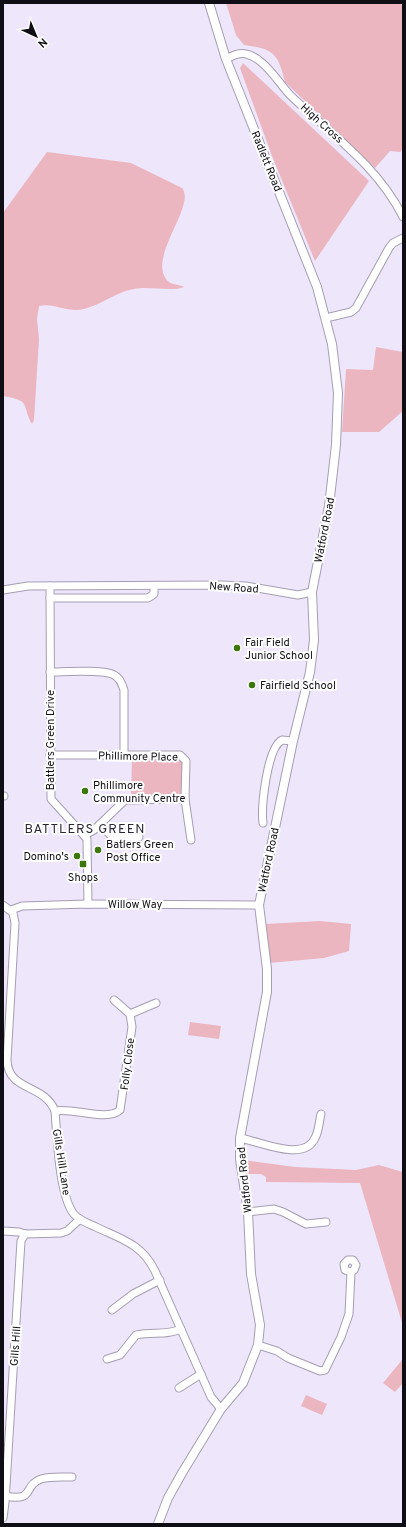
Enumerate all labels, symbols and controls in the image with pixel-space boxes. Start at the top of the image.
north arrow [16,16,56,56]
text: N [35,35,50,50]
street label: High Cross [297,101,346,147]
street label: Radlett Road [248,129,285,194]
street label: Watford Road [312,496,338,564]
street label: New Road [209,579,259,597]
place label: Fair Field Junior School [245,636,313,663]
marker: Fair Field Junior School [232,643,242,653]
place label: Fairfield School [260,679,336,693]
marker: Fairfield School [247,680,257,690]
street label: Battlers Green Drive [44,690,58,790]
street label: Phillimore Place [98,749,178,765]
place label: Phillimore Community Centre [93,779,186,806]
marker: Phillimore Community Centre [80,786,90,796]
district label: BATTLERS GREEN [24,822,146,838]
street label: Watford Road [255,826,283,894]
place label: Batlers Green Post Office [106,838,174,865]
marker: Batlers Green Post Office [93,845,103,855]
place label: Domino's [23,850,69,864]
marker: Domino's [72,851,82,861]
marker: Shops [78,859,88,869]
place label: Shops [68,871,98,885]
street label: Willow Way [108,898,162,912]
street label: Folly Close [118,1037,138,1091]
street label: Gills Hill Lane [49,1128,73,1196]
street label: Watford Road [235,1146,255,1214]
street label: Gills Hill [8,1326,24,1367]

